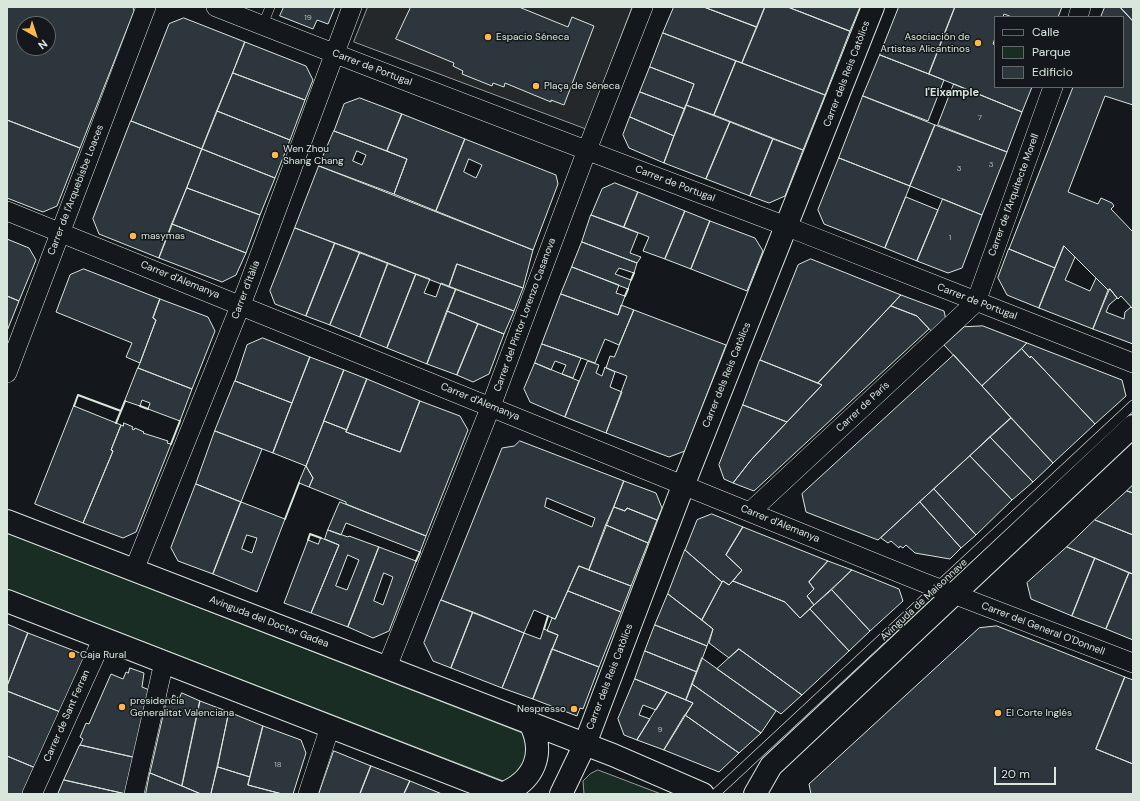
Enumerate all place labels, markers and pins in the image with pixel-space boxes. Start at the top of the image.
place label: Espacio Séneca [496,31,569,43]
place label: Asociación de Artistas Alicantinos [880,31,970,54]
marker: Espacio Séneca [483,32,493,42]
marker: Asociación de Artistas Alicantinos [973,38,983,48]
place label: Plaça de Séneca [544,80,620,92]
marker: Plaça de Séneca [531,81,541,91]
place label: Wen Zhou Shang Chang [283,143,344,166]
marker: Wen Zhou Shang Chang [270,150,280,160]
place label: masymas [141,230,185,242]
marker: masymas [128,231,138,241]
place label: Caja Rural [80,649,126,661]
marker: Caja Rural [67,650,77,660]
place label: presidencia Generalitat Valenciana [130,695,234,718]
marker: presidencia Generalitat Valenciana [117,702,127,712]
place label: Nespresso [517,703,566,715]
marker: Nespresso [569,704,579,714]
place label: El Corte Inglés [1006,707,1072,719]
marker: El Corte Inglés [993,708,1003,718]

